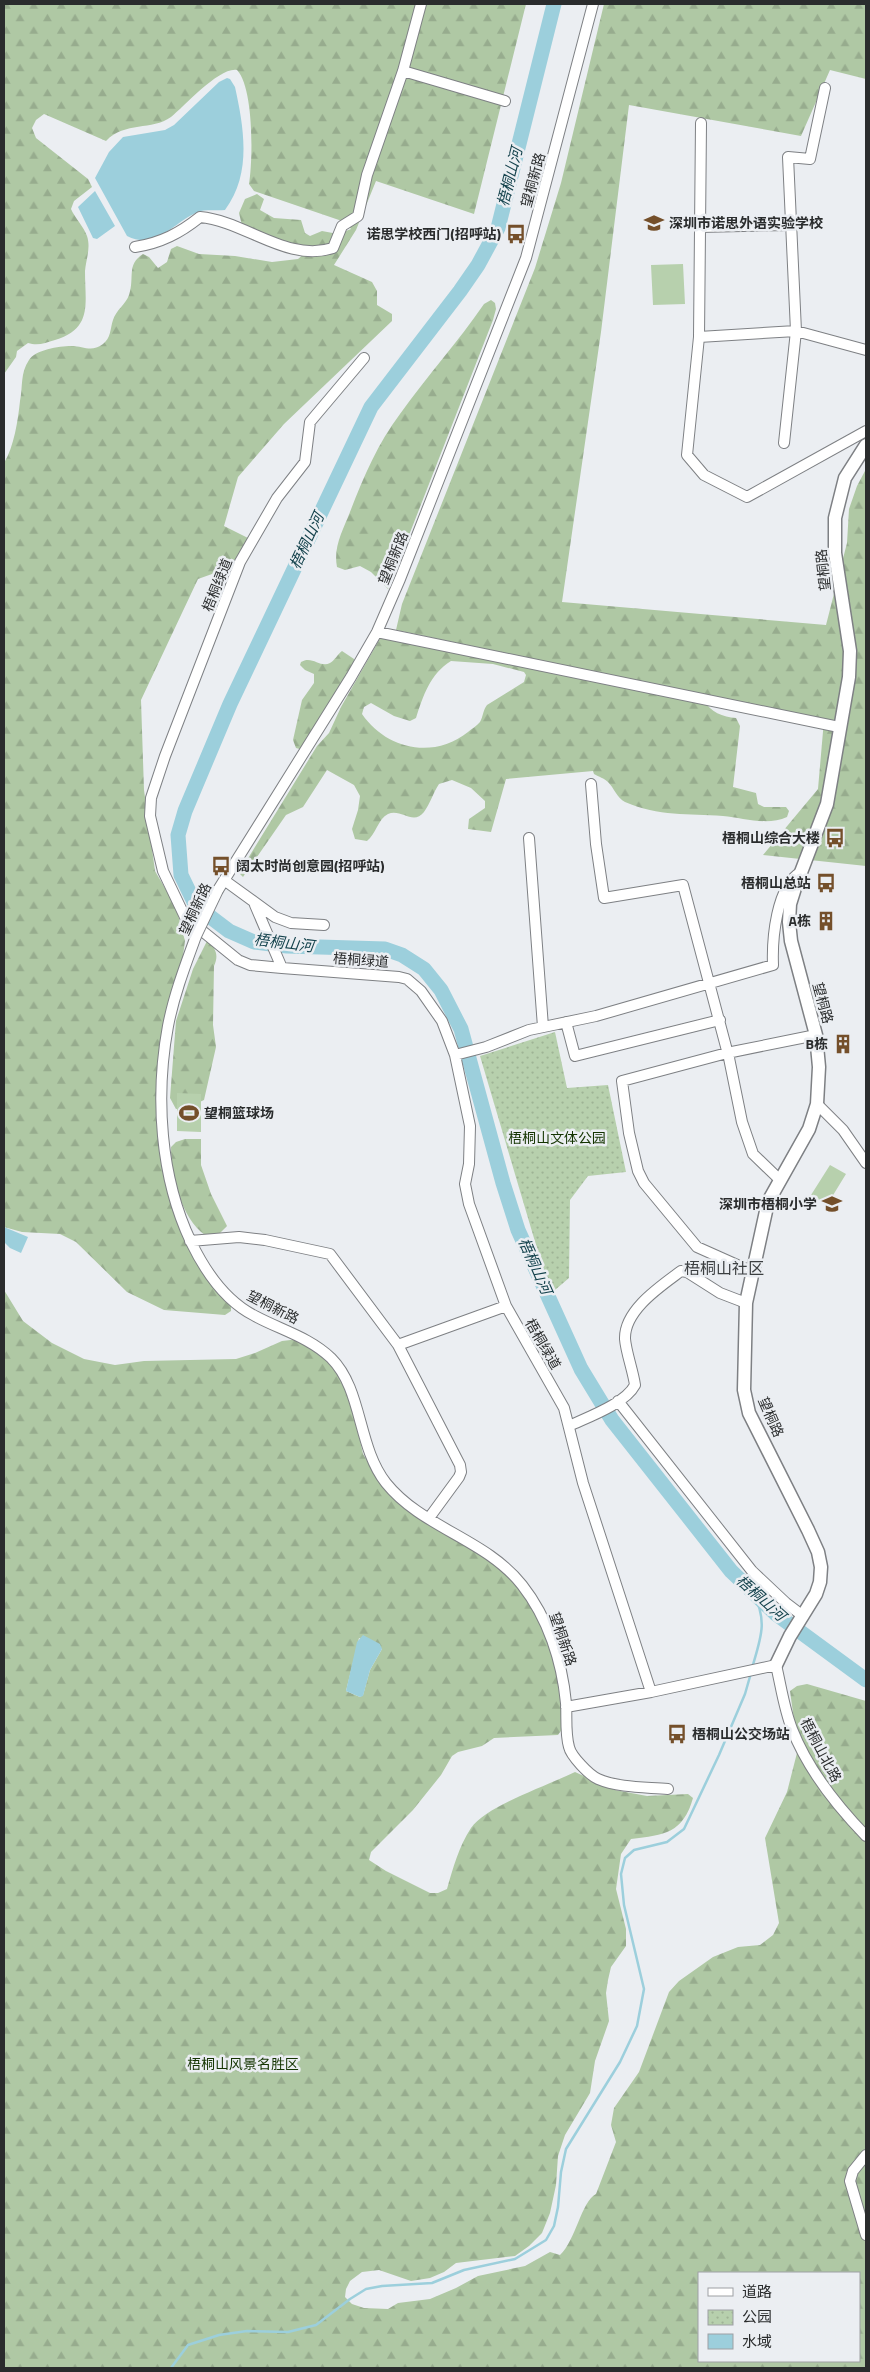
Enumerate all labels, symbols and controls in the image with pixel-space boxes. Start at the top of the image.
water label: 梧桐山河 [491,142,529,209]
street label: 望桐新路 [515,150,550,210]
school or university icon: 深圳市诺思外语实验学校 [643,212,665,234]
place label: 深圳市诺思外语实验学校 [669,212,823,233]
place label: 诺思学校西门(招呼站) [366,223,501,244]
bus stop icon: 诺思学校西门(招呼站) [505,223,527,245]
water label: 梧桐山河 [283,506,331,573]
street label: 望桐新路 [372,528,413,588]
street label: 望桐路 [810,548,835,592]
street label: 梧桐绿道 [196,555,237,615]
place label: 梧桐山综合大楼 [722,827,820,848]
bus stop icon: 梧桐山综合大楼 [824,827,846,849]
bus stop icon: 阔太时尚创意园(招呼站) [210,855,232,877]
place label: 阔太时尚创意园(招呼站) [236,855,385,876]
place label: 梧桐山总站 [741,872,811,893]
bus stop icon: 梧桐山总站 [815,872,837,894]
street label: 望桐新路 [173,879,216,939]
place label: A栋 [789,910,811,931]
building icon: A栋 [815,910,837,932]
water label: 梧桐山河 [253,927,318,958]
street label: 梧桐绿道 [332,947,390,972]
street label: 望桐路 [808,980,839,1026]
place label: B栋 [805,1033,828,1054]
building icon: B栋 [832,1033,854,1055]
sports icon: 望桐篮球场 [178,1102,200,1124]
place label: 望桐篮球场 [204,1102,274,1123]
park label: 梧桐山文体公园 [508,1127,606,1148]
place label: 深圳市梧桐小学 [719,1193,817,1214]
school or university icon: 深圳市梧桐小学 [821,1193,843,1215]
water label: 梧桐山河 [513,1234,559,1301]
district label: 梧桐山社区 [684,1256,764,1280]
street label: 望桐新路 [244,1284,303,1329]
street label: 梧桐绿道 [520,1314,567,1373]
street label: 望桐路 [753,1393,790,1440]
water label: 梧桐山河 [731,1569,794,1628]
street label: 望桐新路 [544,1609,583,1669]
street label: 梧桐山北路 [796,1714,847,1786]
bus stop icon: 梧桐山公交场站 [666,1723,688,1745]
place label: 梧桐山公交场站 [692,1723,790,1744]
park label: 梧桐山风景名胜区 [187,2053,299,2074]
legend [698,2272,860,2362]
text: 道路 [742,2280,772,2303]
text: 公园 [742,2305,772,2328]
text: 水域 [742,2330,772,2353]

